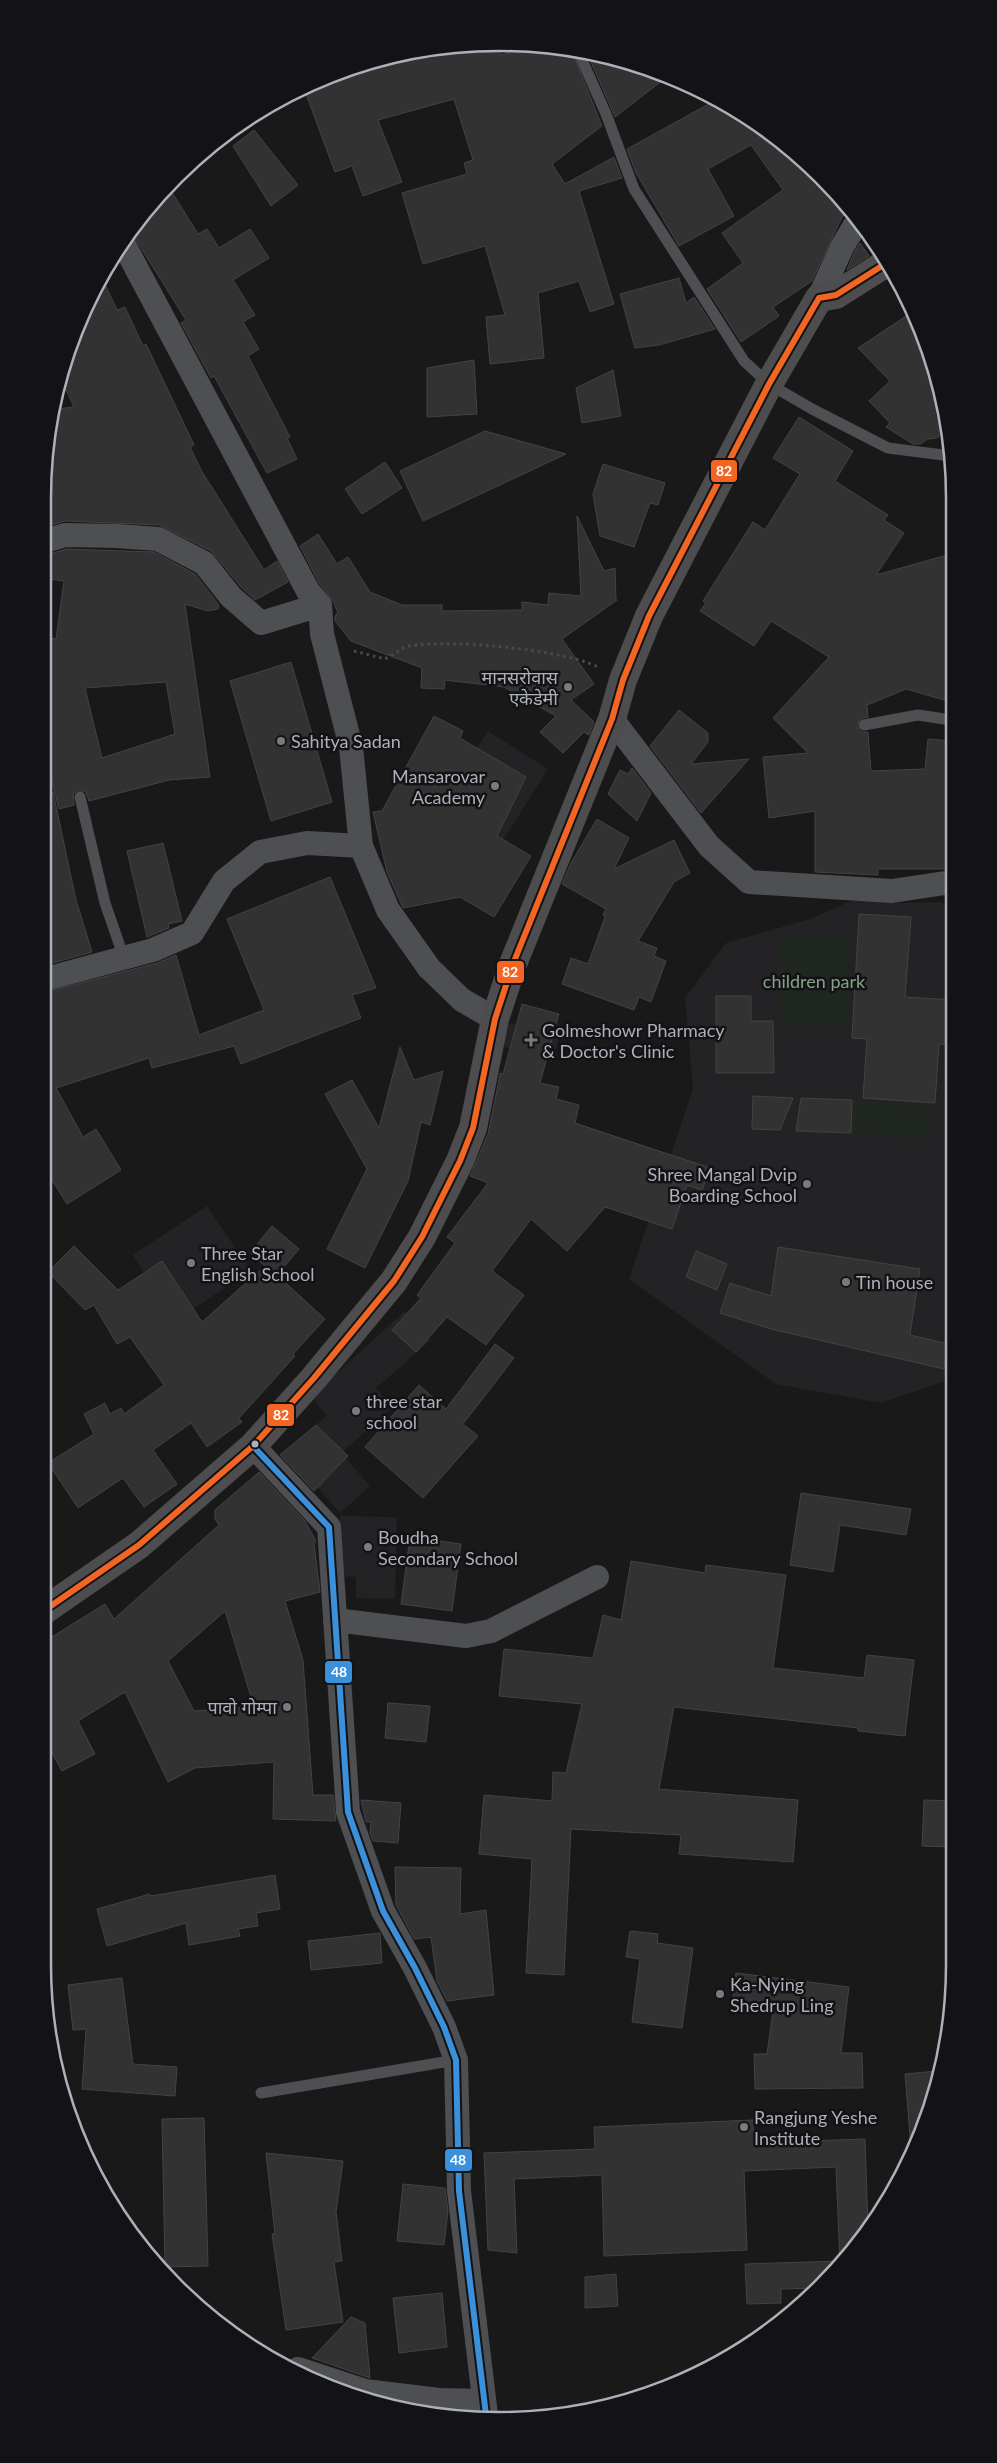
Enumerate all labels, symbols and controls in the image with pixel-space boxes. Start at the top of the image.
line badge: 82 [710,459,738,483]
text: 82 [716,462,732,479]
place label: मानसरोवास एकेडेमी [482,666,559,709]
marker: मानसरोवास एकेडेमी [562,681,574,693]
place label: Sahitya Sadan [291,730,401,752]
marker: Sahitya Sadan [275,735,287,747]
place label: Mansarovar Academy [392,765,486,808]
marker: Mansarovar Academy [489,780,501,792]
line badge: 82 [496,960,525,984]
text: 82 [502,963,518,980]
park label: children park [763,970,866,992]
place label: Golmeshowr Pharmacy & Doctor's Clinic [542,1019,725,1062]
marker: Golmeshowr Pharmacy & Doctor's Clinic [524,1033,538,1047]
place label: Shree Mangal Dvip Boarding School [648,1163,797,1206]
marker: Shree Mangal Dvip Boarding School [801,1178,813,1190]
place label: Three Star English School [201,1242,315,1285]
marker: Three Star English School [185,1257,197,1269]
place label: Tin house [856,1271,933,1293]
marker: Tin house [840,1276,852,1288]
place label: three star school [366,1390,442,1433]
line badge: 82 [266,1403,295,1427]
marker: three star school [350,1405,362,1417]
text: 82 [273,1406,289,1423]
unlabelled marker [250,1439,260,1449]
place label: Boudha Secondary School [378,1526,518,1569]
marker: Boudha Secondary School [362,1541,374,1553]
line badge: 48 [324,1660,353,1684]
text: 48 [331,1663,347,1680]
place label: पावो गोम्पा [207,1696,277,1718]
marker: पावो गोम्पा [281,1701,293,1713]
place label: Ka-Nying Shedrup Ling [730,1973,834,2016]
marker: Ka-Nying Shedrup Ling [714,1988,726,2000]
place label: Rangjung Yeshe Institute [754,2106,877,2149]
marker: Rangjung Yeshe Institute [738,2121,750,2133]
line badge: 48 [444,2148,473,2172]
text: 48 [450,2151,466,2168]

